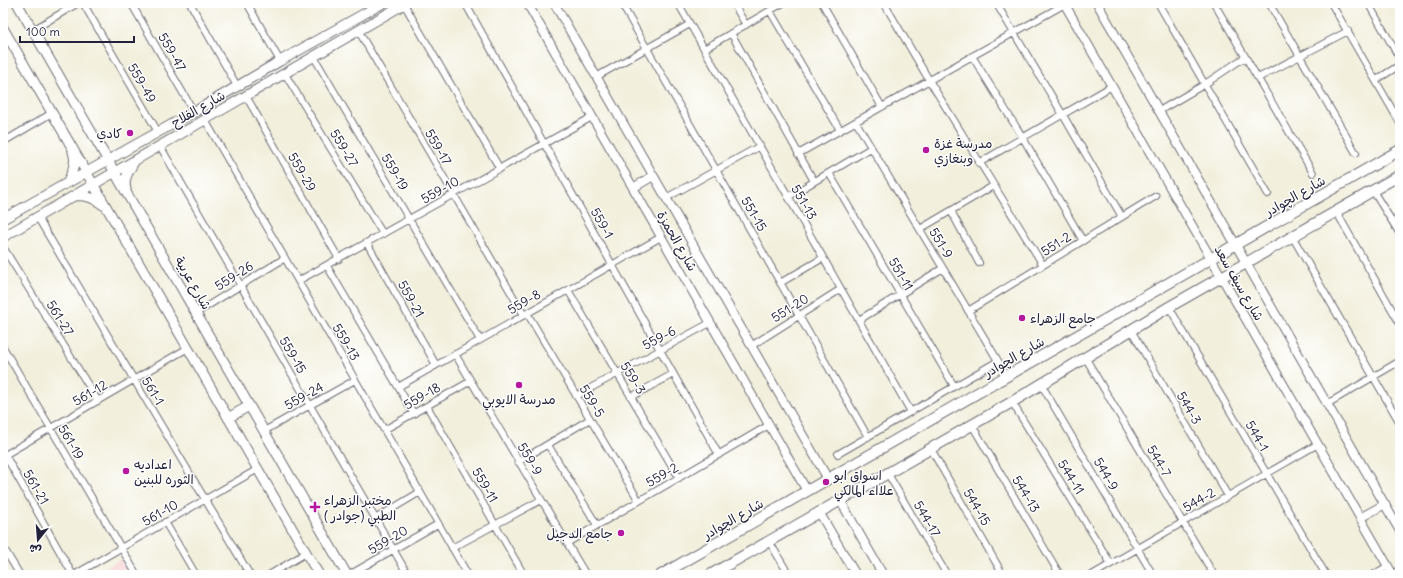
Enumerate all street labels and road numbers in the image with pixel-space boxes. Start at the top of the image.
street label: 559-47 [154,30,190,75]
street label: 559-49 [124,60,160,106]
street label: شارع الفلاح [168,87,229,132]
street label: 559-27 [326,126,362,171]
street label: 559-17 [421,126,455,169]
street label: 559-29 [284,149,320,195]
street label: 559-19 [378,150,412,194]
street label: شارع الچوادر [1261,172,1329,222]
street label: 559-10 [418,173,462,207]
street label: 551-13 [787,181,821,223]
street label: 551-15 [737,193,771,235]
street label: 559-1 [587,205,617,241]
street label: شارع الحمزة [652,208,701,275]
street label: 551-9 [925,224,957,262]
street label: 551-2 [1038,228,1074,260]
street label: شارع سيف سعد [1210,242,1267,324]
street label: شارع عربية [170,253,215,313]
street label: 551-11 [885,254,917,294]
street label: 559-26 [212,258,256,294]
street label: 559-21 [394,277,428,321]
street label: 559-8 [504,286,544,318]
street label: 551-20 [768,290,812,326]
street label: 561-27 [42,297,78,339]
street label: 559-13 [329,320,363,364]
street label: 559-6 [639,322,679,354]
street label: 559-15 [276,333,310,377]
street label: شارع الچوادر [980,333,1048,383]
street label: 559-3 [617,359,649,397]
street label: 561-1 [138,374,168,408]
street label: 561-12 [70,376,110,410]
street label: 559-24 [281,378,327,414]
street label: 559-18 [400,379,444,413]
street label: 559-5 [576,381,608,421]
street label: 544-3 [1173,388,1205,428]
street label: 544-1 [1241,418,1273,454]
street label: 561-19 [54,421,88,463]
street label: 559-9 [514,440,546,478]
street label: 544-7 [1143,442,1175,480]
street label: 544-9 [1090,454,1122,494]
street label: 544-11 [1054,456,1088,498]
street label: 559-2 [643,459,681,491]
street label: 559-11 [468,464,502,506]
street label: 561-21 [19,466,53,508]
street label: 544-13 [1008,472,1044,516]
street label: 544-2 [1180,484,1218,516]
street label: 544-15 [960,485,994,529]
street label: شارع الچوادر [699,495,767,545]
street label: 561-10 [139,496,181,530]
street label: 544-17 [910,498,944,541]
street label: 559-20 [365,522,411,558]

